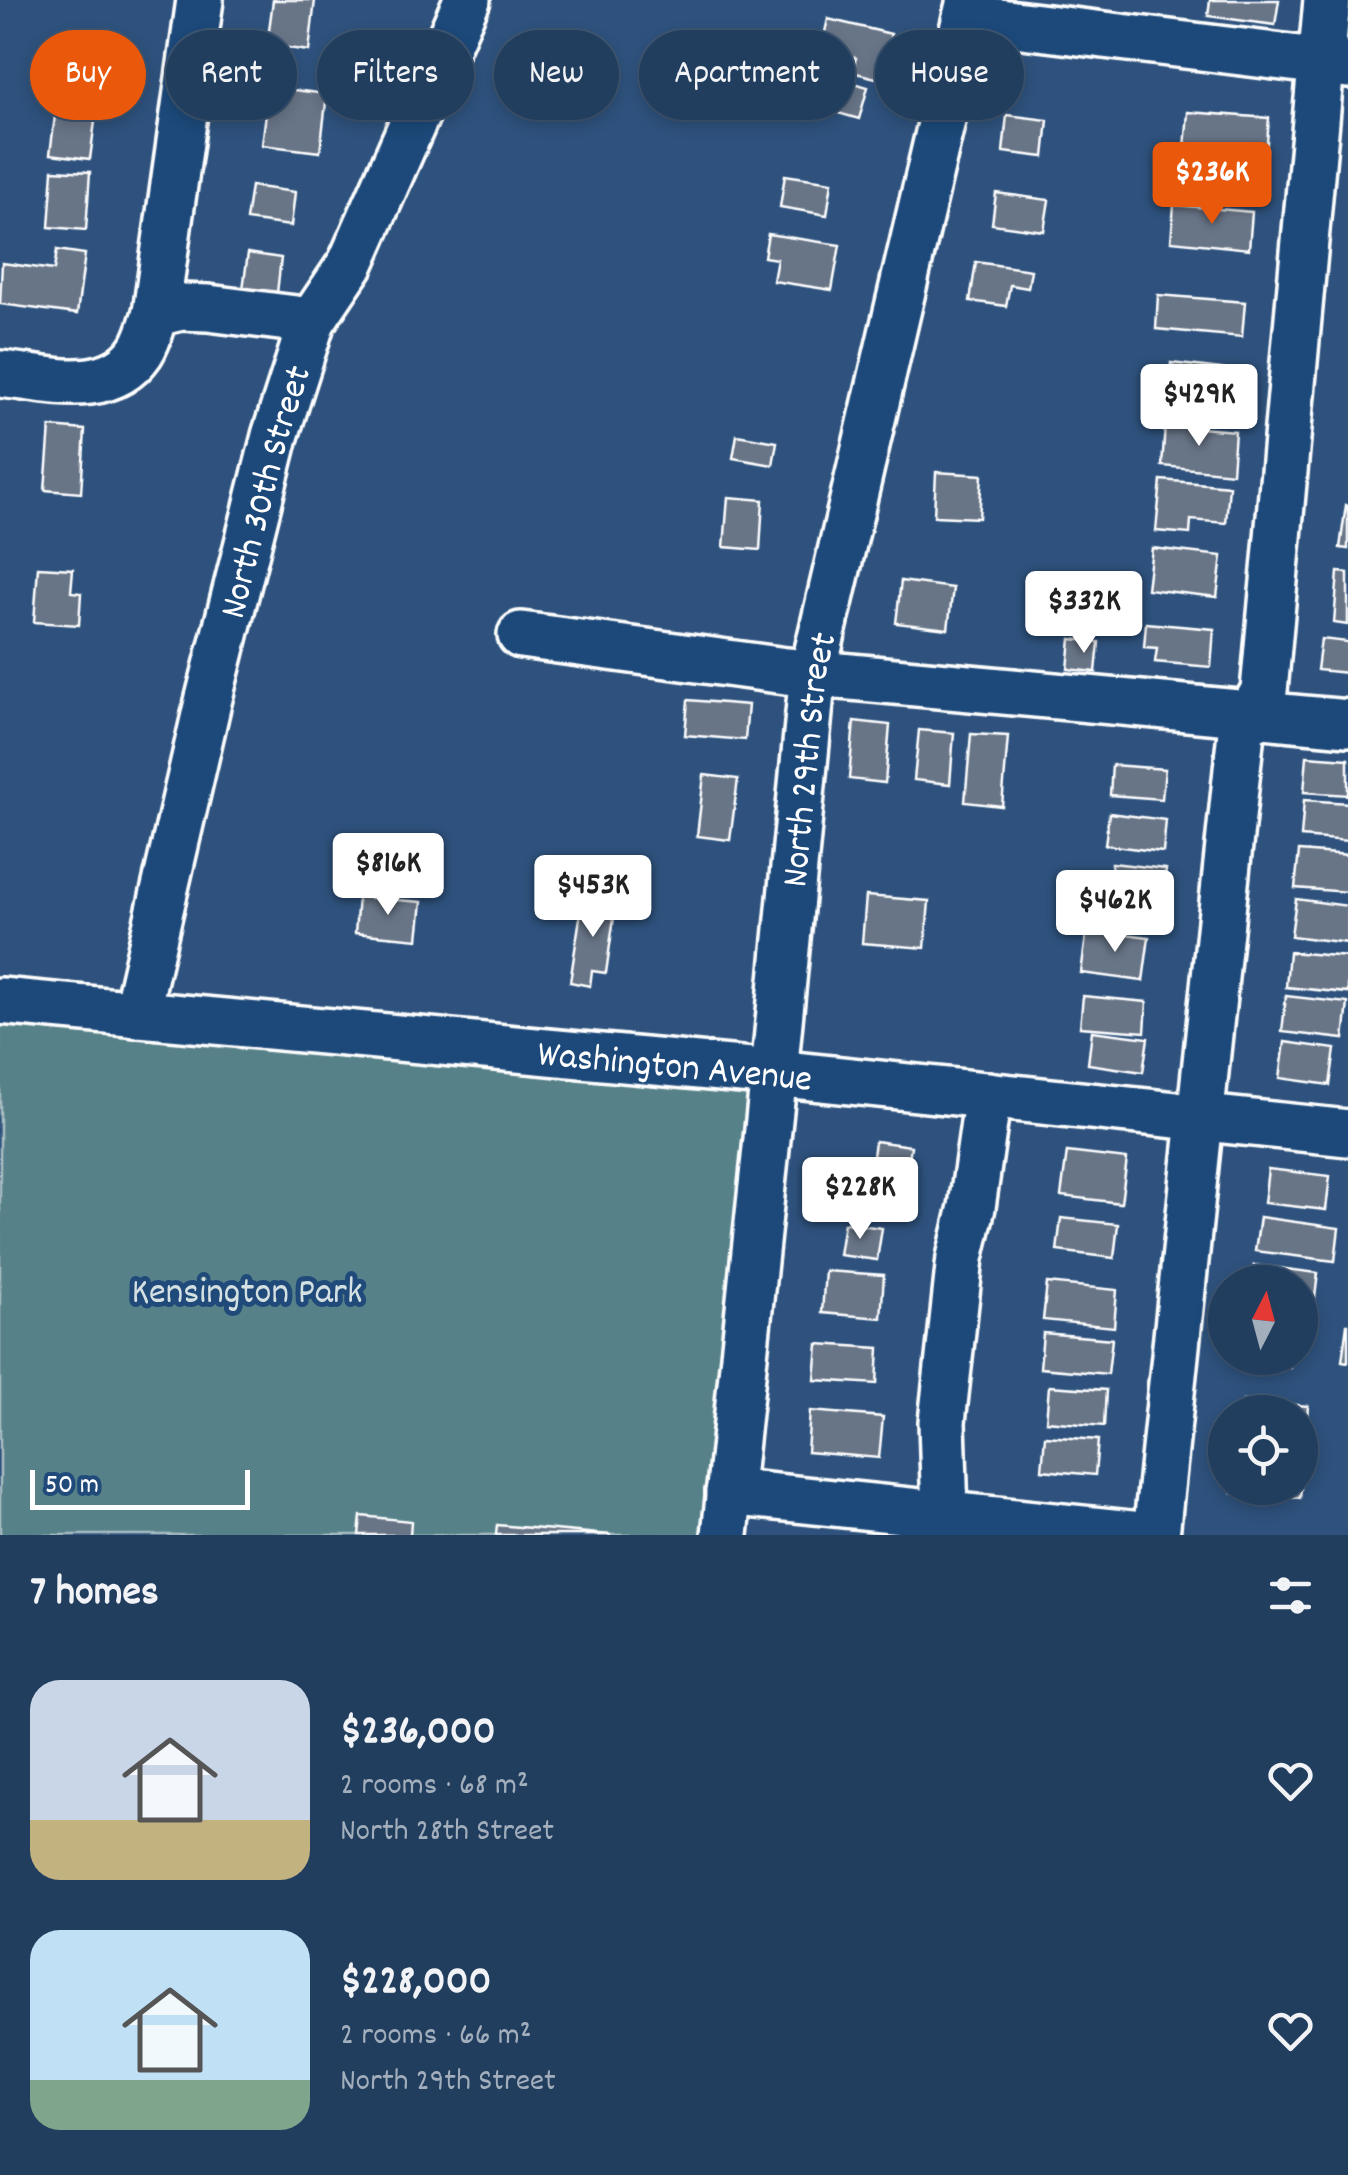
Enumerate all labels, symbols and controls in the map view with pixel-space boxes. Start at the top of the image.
chip: Buy [30,30,146,120]
chip: Rent [166,30,297,120]
chip: Filters [317,30,474,120]
chip: New [494,30,619,120]
chip: Apartment [639,30,855,120]
chip: House [875,30,1024,120]
pin: $236K [1142,142,1282,227]
text: $236K [1175,151,1249,197]
street label: North 30th Street [208,359,329,625]
pin: $429K [1129,364,1269,449]
text: $429K [1163,373,1235,419]
pin: $332K [1014,571,1154,656]
text: $332K [1047,580,1121,626]
street label: North 29th Street [770,627,854,890]
pin: $816K [318,833,458,918]
text: $816K [355,842,421,888]
pin: $453K [523,855,663,940]
text: $453K [556,864,630,910]
pin: $462K [1045,870,1185,955]
text: $462K [1078,879,1152,925]
street label: Washington Avenue [535,1029,814,1110]
pin: $228K [790,1157,930,1242]
text: $228K [824,1166,896,1212]
north arrow [1208,1265,1318,1375]
map controls [1208,1265,1318,1505]
park label: Kensington Park [132,1267,362,1322]
button: locate [1208,1395,1318,1505]
scale bar [30,1465,250,1510]
text: 50 m [45,1467,99,1507]
text: 7 homes [30,1565,159,1625]
icon: filters [1263,1568,1318,1623]
text: $236,000 [340,1704,496,1764]
icon: home [110,1720,230,1840]
icon: heart [1263,1753,1318,1808]
text: 2 rooms · 68 m² [340,1764,529,1810]
text: North 28th Street [340,1810,554,1856]
text: $228,000 [340,1954,492,2014]
icon: home [110,1970,230,2090]
icon: heart [1263,2003,1318,2058]
text: 2 rooms · 66 m² [340,2014,531,2060]
text: North 29th Street [340,2060,556,2106]

